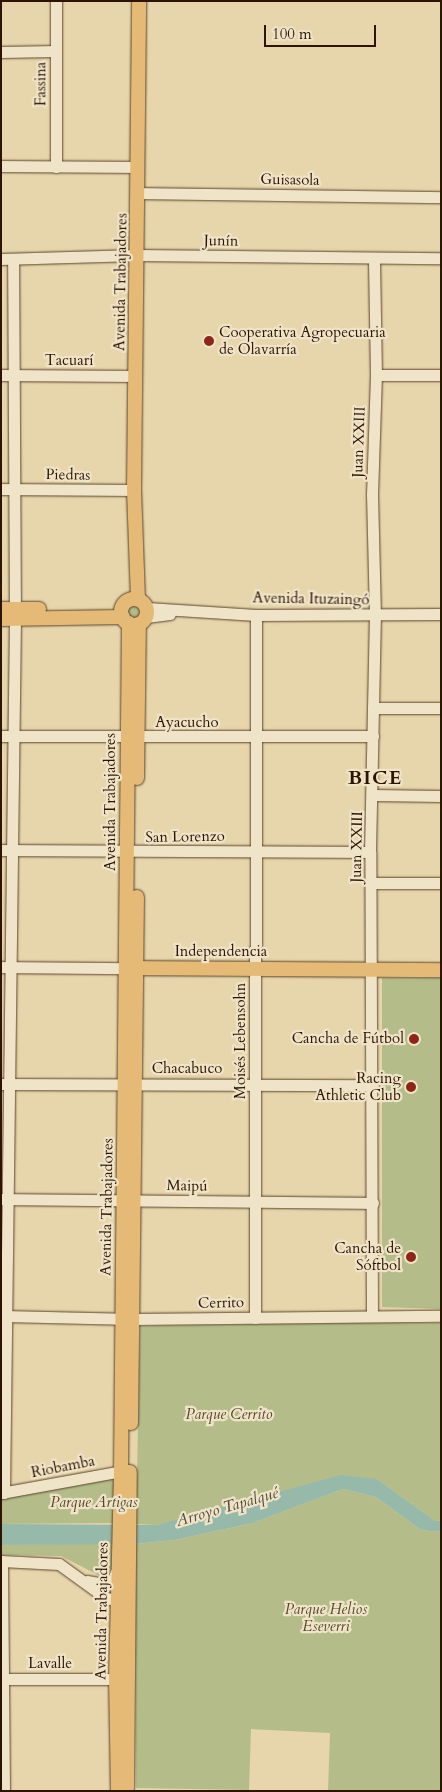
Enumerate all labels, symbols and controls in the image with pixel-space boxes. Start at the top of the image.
scale bar [267,15,380,47]
text: 100 m [272,24,312,44]
street label: Fassina [32,62,50,106]
street label: Guisasola [260,170,320,190]
street label: Avenida Trabajadores [111,213,131,351]
street label: Junín [204,232,238,250]
place label: Cooperativa Agropecuaria de Olavarría [219,323,386,358]
marker: Cooperativa Agropecuaria de Olavarría [203,335,215,347]
street label: Tacuarí [45,352,93,370]
street label: Juan XXIII [349,406,369,478]
street label: Piedras [45,466,91,484]
street label: Avenida Ituzaingó [252,589,370,609]
street label: Ayacucho [155,714,219,732]
street label: Avenida Trabajadores [102,733,120,871]
district label: BICE [347,765,403,789]
street label: Juan XXIII [347,811,367,883]
street label: San Lorenzo [145,827,225,847]
street label: Independencia [175,943,267,961]
street label: Moisés Lebensohn [232,983,250,1099]
place label: Cancha de Fútbol [292,1030,404,1048]
marker: Cancha de Fútbol [408,1033,420,1045]
street label: Chacabuco [152,1060,222,1078]
place label: Racing Athletic Club [315,1069,401,1104]
marker: Racing Athletic Club [405,1081,417,1093]
street label: Avenida Trabajadores [97,1138,117,1276]
street label: Maipú [166,1177,208,1195]
place label: Cancha de Sóftbol [334,1239,401,1274]
marker: Cancha de Sóftbol [405,1251,417,1263]
street label: Cerrito [198,1294,244,1312]
park label: Parque Cerrito [186,1406,272,1424]
street label: Riobamba [30,1452,96,1482]
water label: Arroyo Tapalqué [174,1483,280,1531]
park label: Parque Artigas [50,1494,138,1512]
street label: Avenida Trabajadores [92,1542,112,1680]
park label: Parque Helios Eseverri [285,1600,367,1635]
street label: Lavalle [28,1655,72,1673]

